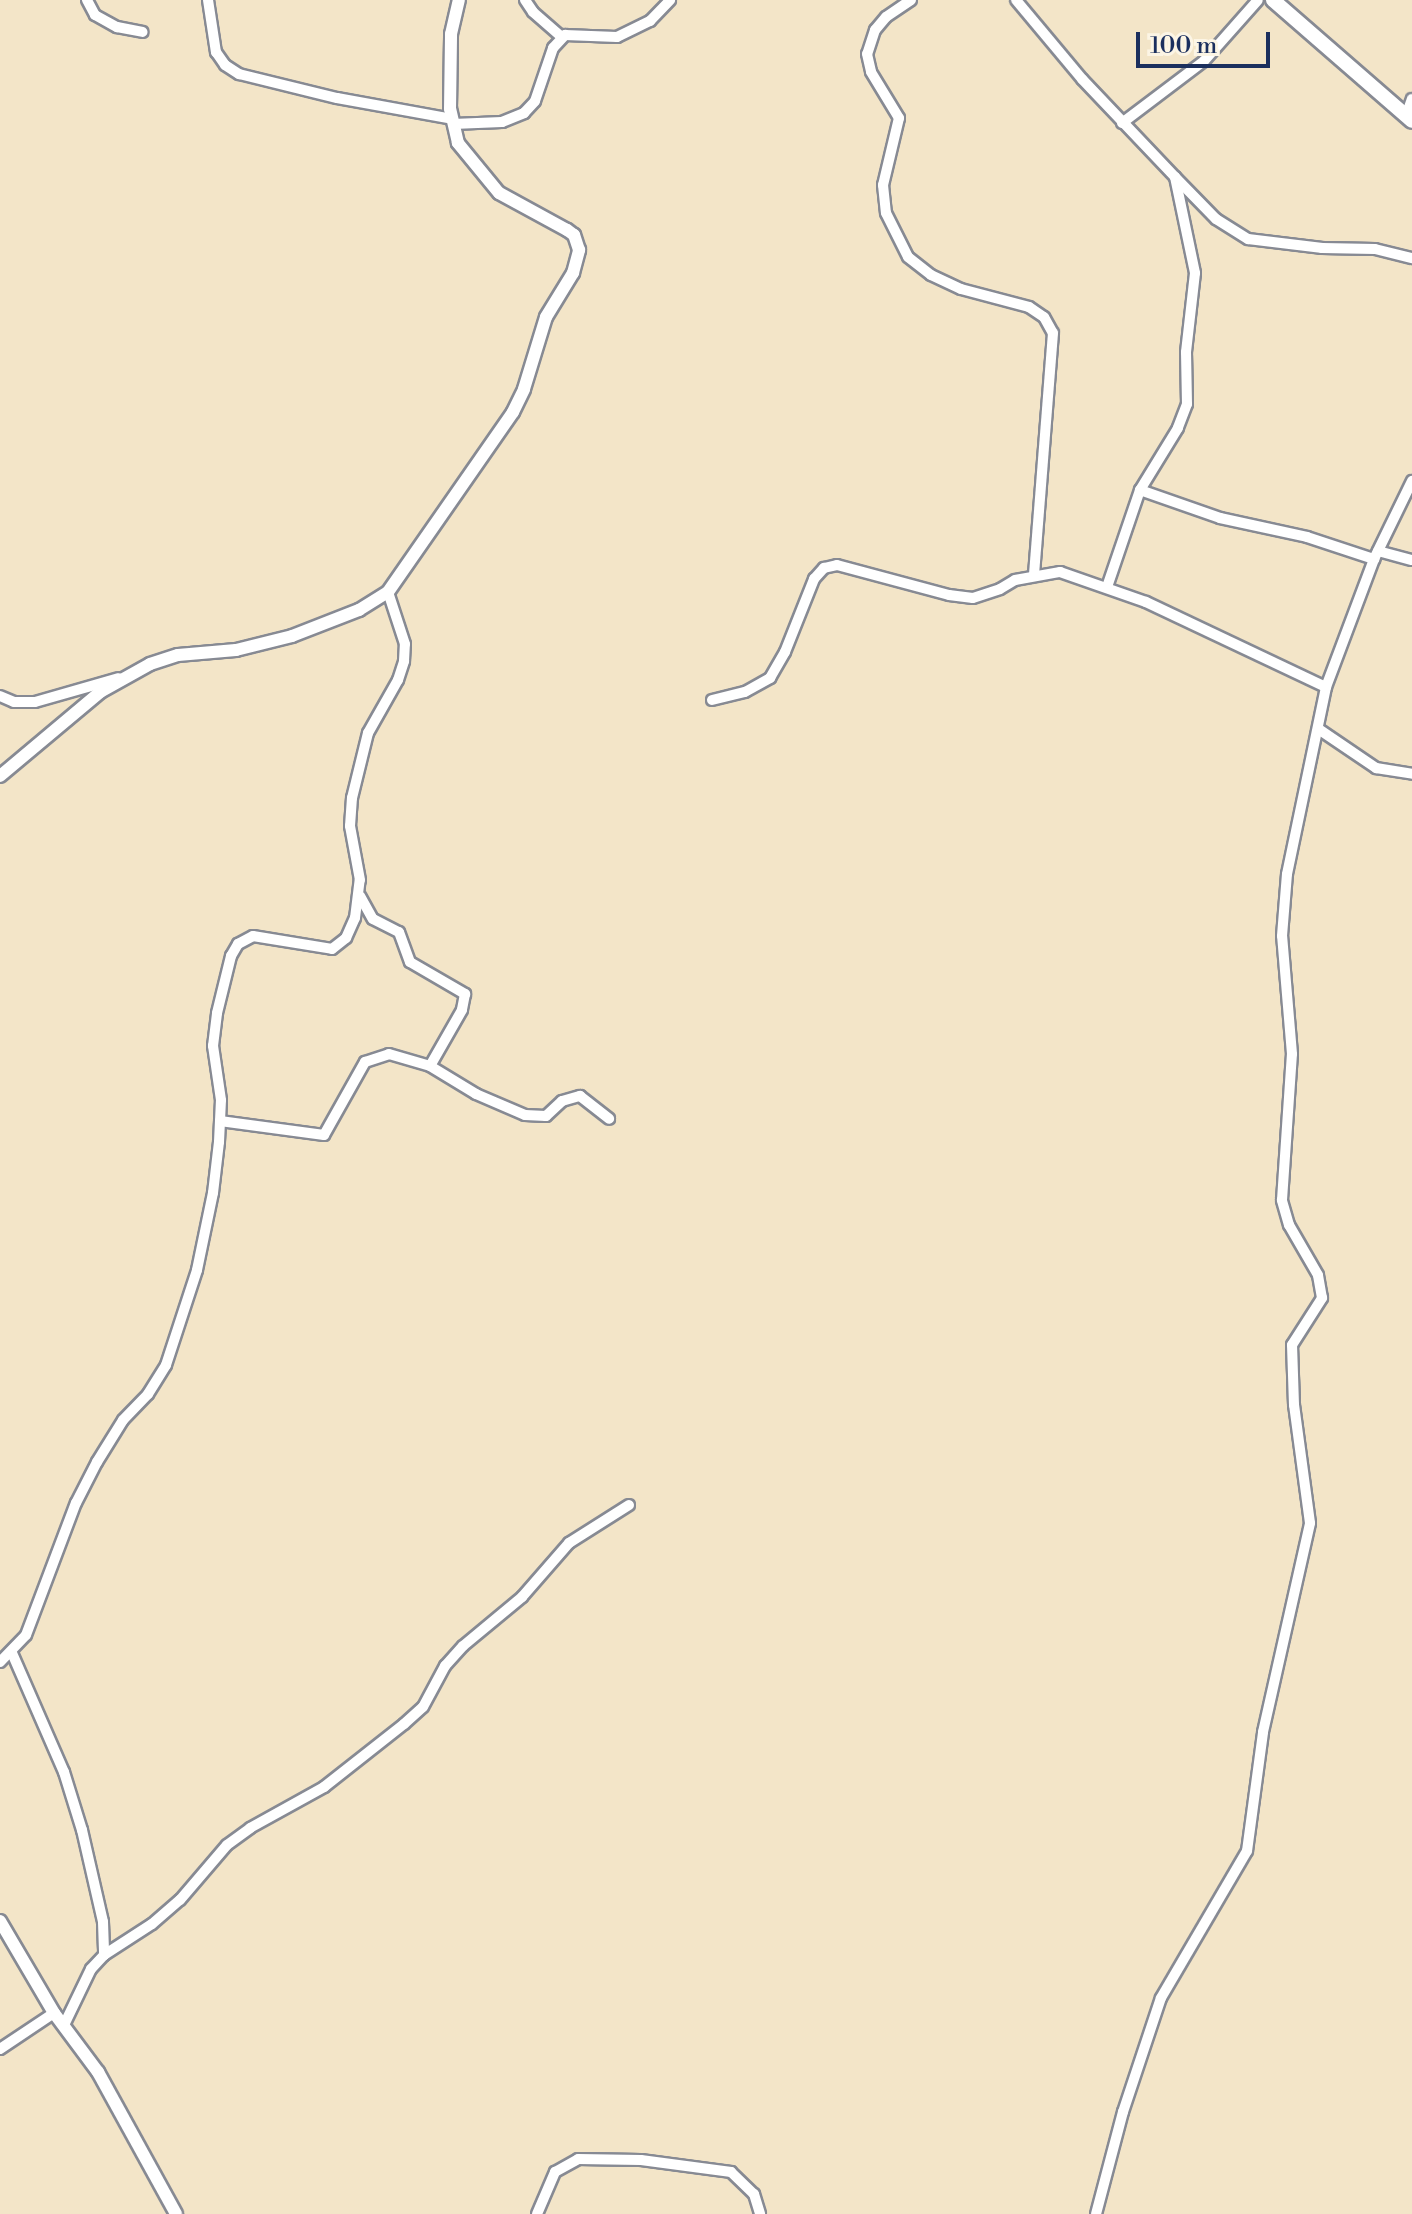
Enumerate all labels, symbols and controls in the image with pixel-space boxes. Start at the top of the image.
scale bar [1140,16,1274,66]
text: 100 m [1150,31,1217,61]

